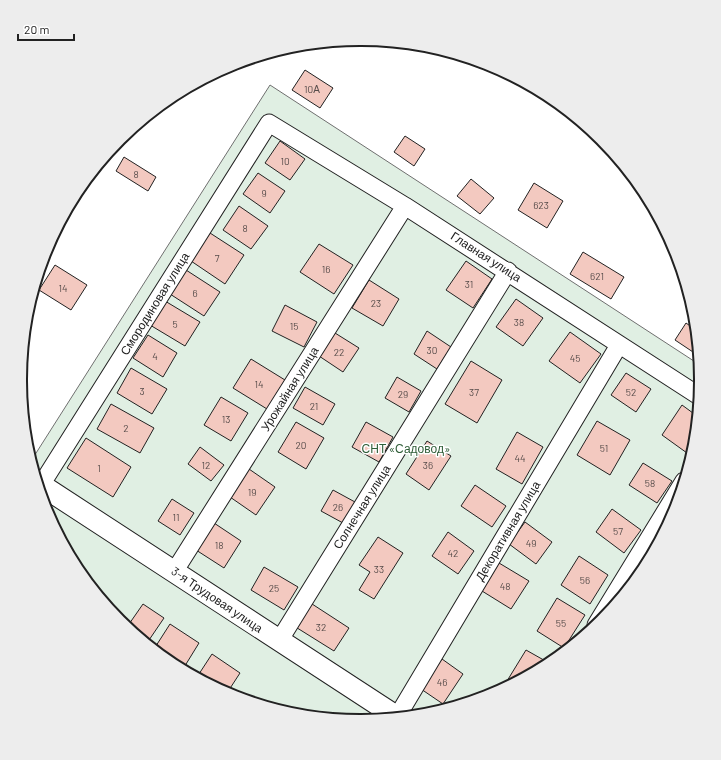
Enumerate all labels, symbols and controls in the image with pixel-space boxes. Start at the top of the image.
scale bar [18,16,74,42]
text: 20 m [24,22,50,36]
house number: 10А [304,83,320,95]
house number: 10 [280,155,290,167]
house number: 8 [133,168,139,180]
house number: 9 [261,187,267,199]
house number: 623 [533,199,549,211]
house number: 8 [242,222,248,234]
street label: Главная улица [448,228,525,285]
street label: Смородиновая улица [117,249,193,358]
house number: 7 [215,252,220,264]
house number: 16 [322,263,330,275]
house number: 621 [590,270,604,282]
house number: 31 [465,278,473,290]
house number: 14 [58,282,68,294]
house number: 6 [192,287,198,299]
house number: 23 [371,297,381,309]
house number: 38 [514,316,524,328]
house number: 5 [172,318,178,330]
house number: 15 [290,320,298,332]
street label: Урожайная улица [258,343,322,434]
house number: 30 [427,344,437,356]
house number: 22 [334,346,344,358]
house number: 4 [152,350,158,362]
house number: 45 [570,352,580,364]
house number: 14 [254,378,264,390]
house number: 3 [139,385,145,397]
house number: 37 [469,386,479,398]
house number: 52 [626,386,636,398]
house number: 29 [398,388,408,400]
house number: 21 [310,400,318,412]
house number: 13 [222,413,230,425]
house number: 2 [123,422,129,434]
house number: 20 [295,439,307,451]
park label: СНТ «Садовод» [362,441,450,456]
house number: 51 [600,442,608,454]
house number: 44 [514,452,526,464]
house number: 12 [202,459,210,471]
house number: 36 [423,459,433,471]
house number: 1 [97,462,101,474]
street label: Солнечная улица [330,462,394,552]
house number: 58 [645,477,655,489]
street label: Декоративная улица [472,478,543,583]
house number: 19 [248,486,256,498]
house number: 26 [333,501,343,513]
house number: 11 [172,511,180,523]
house number: 57 [613,525,623,537]
house number: 49 [526,537,536,549]
house number: 18 [215,539,223,551]
house number: 42 [448,547,458,559]
street label: 3-я Трудовая улица [169,563,266,636]
house number: 33 [374,563,384,575]
house number: 56 [580,574,590,586]
house number: 48 [500,580,510,592]
house number: 25 [269,582,279,594]
house number: 55 [556,617,566,629]
house number: 32 [316,621,326,633]
house number: 46 [437,676,447,688]

